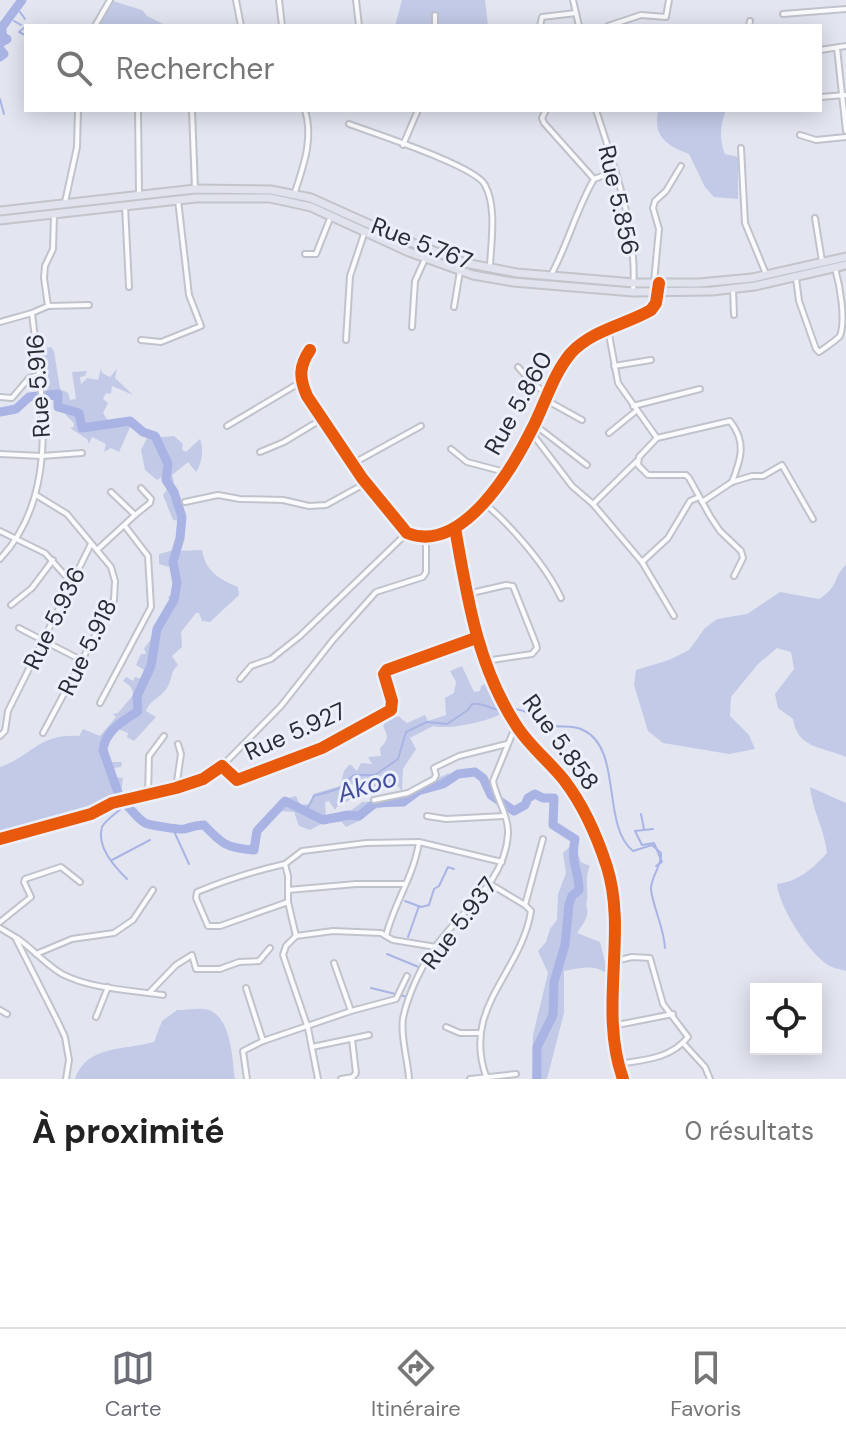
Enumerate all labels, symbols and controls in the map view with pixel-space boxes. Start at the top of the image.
search box [24,24,822,112]
icon: search [52,46,96,90]
text: Rechercher [116,49,275,88]
street label: Rue 5.856 [591,142,647,258]
street label: Rue 5.767 [367,210,477,276]
street label: Rue 5.916 [19,333,57,439]
street label: Rue 5.860 [477,346,559,460]
street label: Rue 5.936 [16,561,92,675]
street label: Rue 5.918 [50,594,124,700]
street label: Rue 5.858 [516,688,606,796]
street label: Rue 5.927 [240,695,350,767]
water label: Akoo [332,760,401,810]
street label: Rue 5.937 [414,871,504,975]
map controls [750,983,822,1055]
button: locate [750,983,822,1055]
text: À proximité [32,1109,225,1154]
text: 0 résultats [684,1114,814,1148]
tab: Carte [105,1346,161,1423]
tab: Itinéraire [371,1346,461,1423]
tab: Favoris [670,1346,741,1423]

